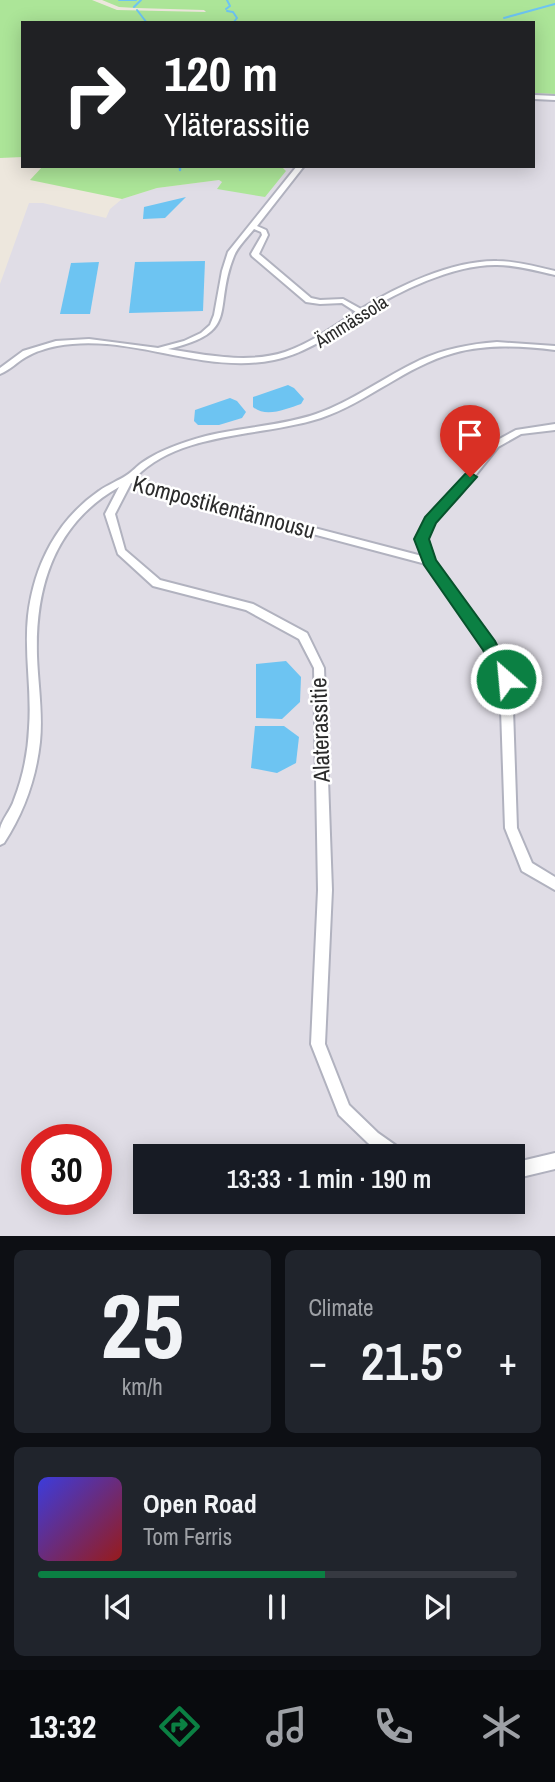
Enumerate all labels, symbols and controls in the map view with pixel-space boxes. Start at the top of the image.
text: 120 m [164,40,278,106]
icon: right [49,49,140,140]
text: Yläterassitie [164,103,310,146]
street label: Ämmässola [309,288,393,354]
pin [440,405,500,477]
icon: arrive [451,416,489,454]
street label: Kompostikentännousu [129,467,319,546]
position arrow [469,642,543,716]
street label: Alaterassitie [302,677,337,784]
speed limit sign: 30 [21,1124,112,1215]
text: 13:33 · 1 min · 190 m [227,1161,431,1196]
text: 25 [101,1264,184,1386]
text: Climate [309,1292,373,1323]
text: 21.5° [361,1326,465,1396]
text: − [309,1336,327,1387]
text: + [499,1336,517,1387]
text: km/h [122,1371,163,1402]
text: Open Road [143,1486,257,1521]
text: Tom Ferris [143,1521,232,1552]
icon: previous [99,1588,137,1626]
icon: pause [258,1588,296,1626]
icon: next [418,1588,456,1626]
icon: directions [155,1702,204,1751]
icon: music [262,1702,311,1751]
icon: phone [369,1702,418,1751]
icon: climate [477,1702,526,1751]
text: 13:32 [29,1705,96,1748]

